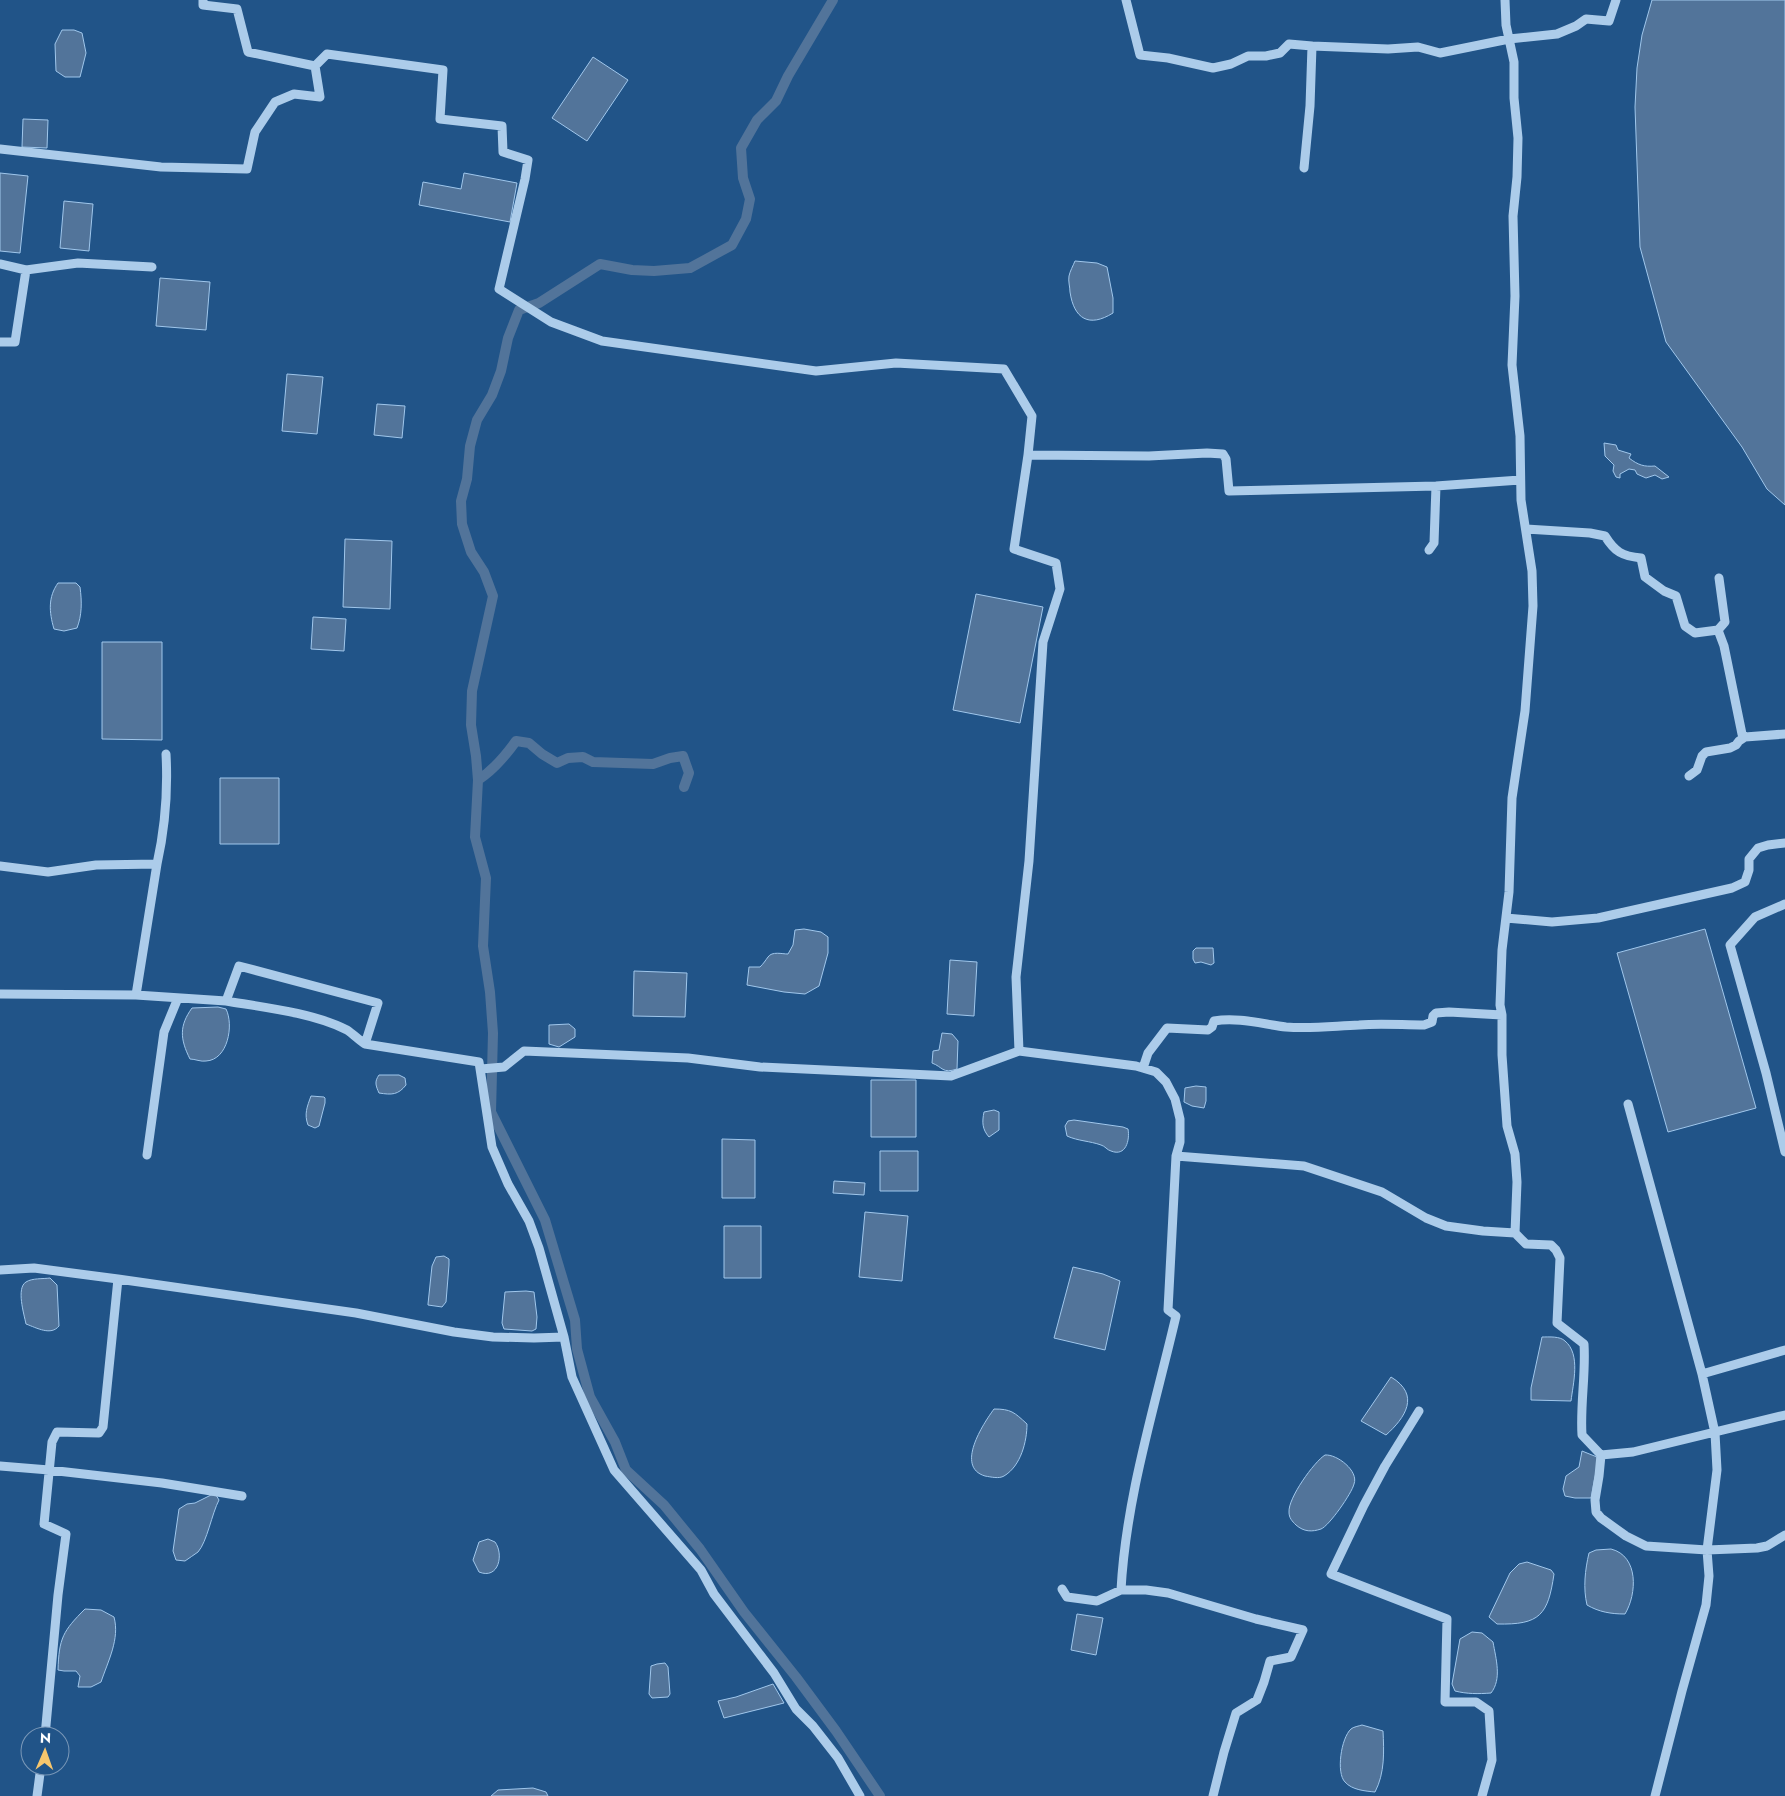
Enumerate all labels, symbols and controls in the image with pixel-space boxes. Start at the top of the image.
north arrow [20,1726,70,1776]
text: N [40,1728,51,1748]

